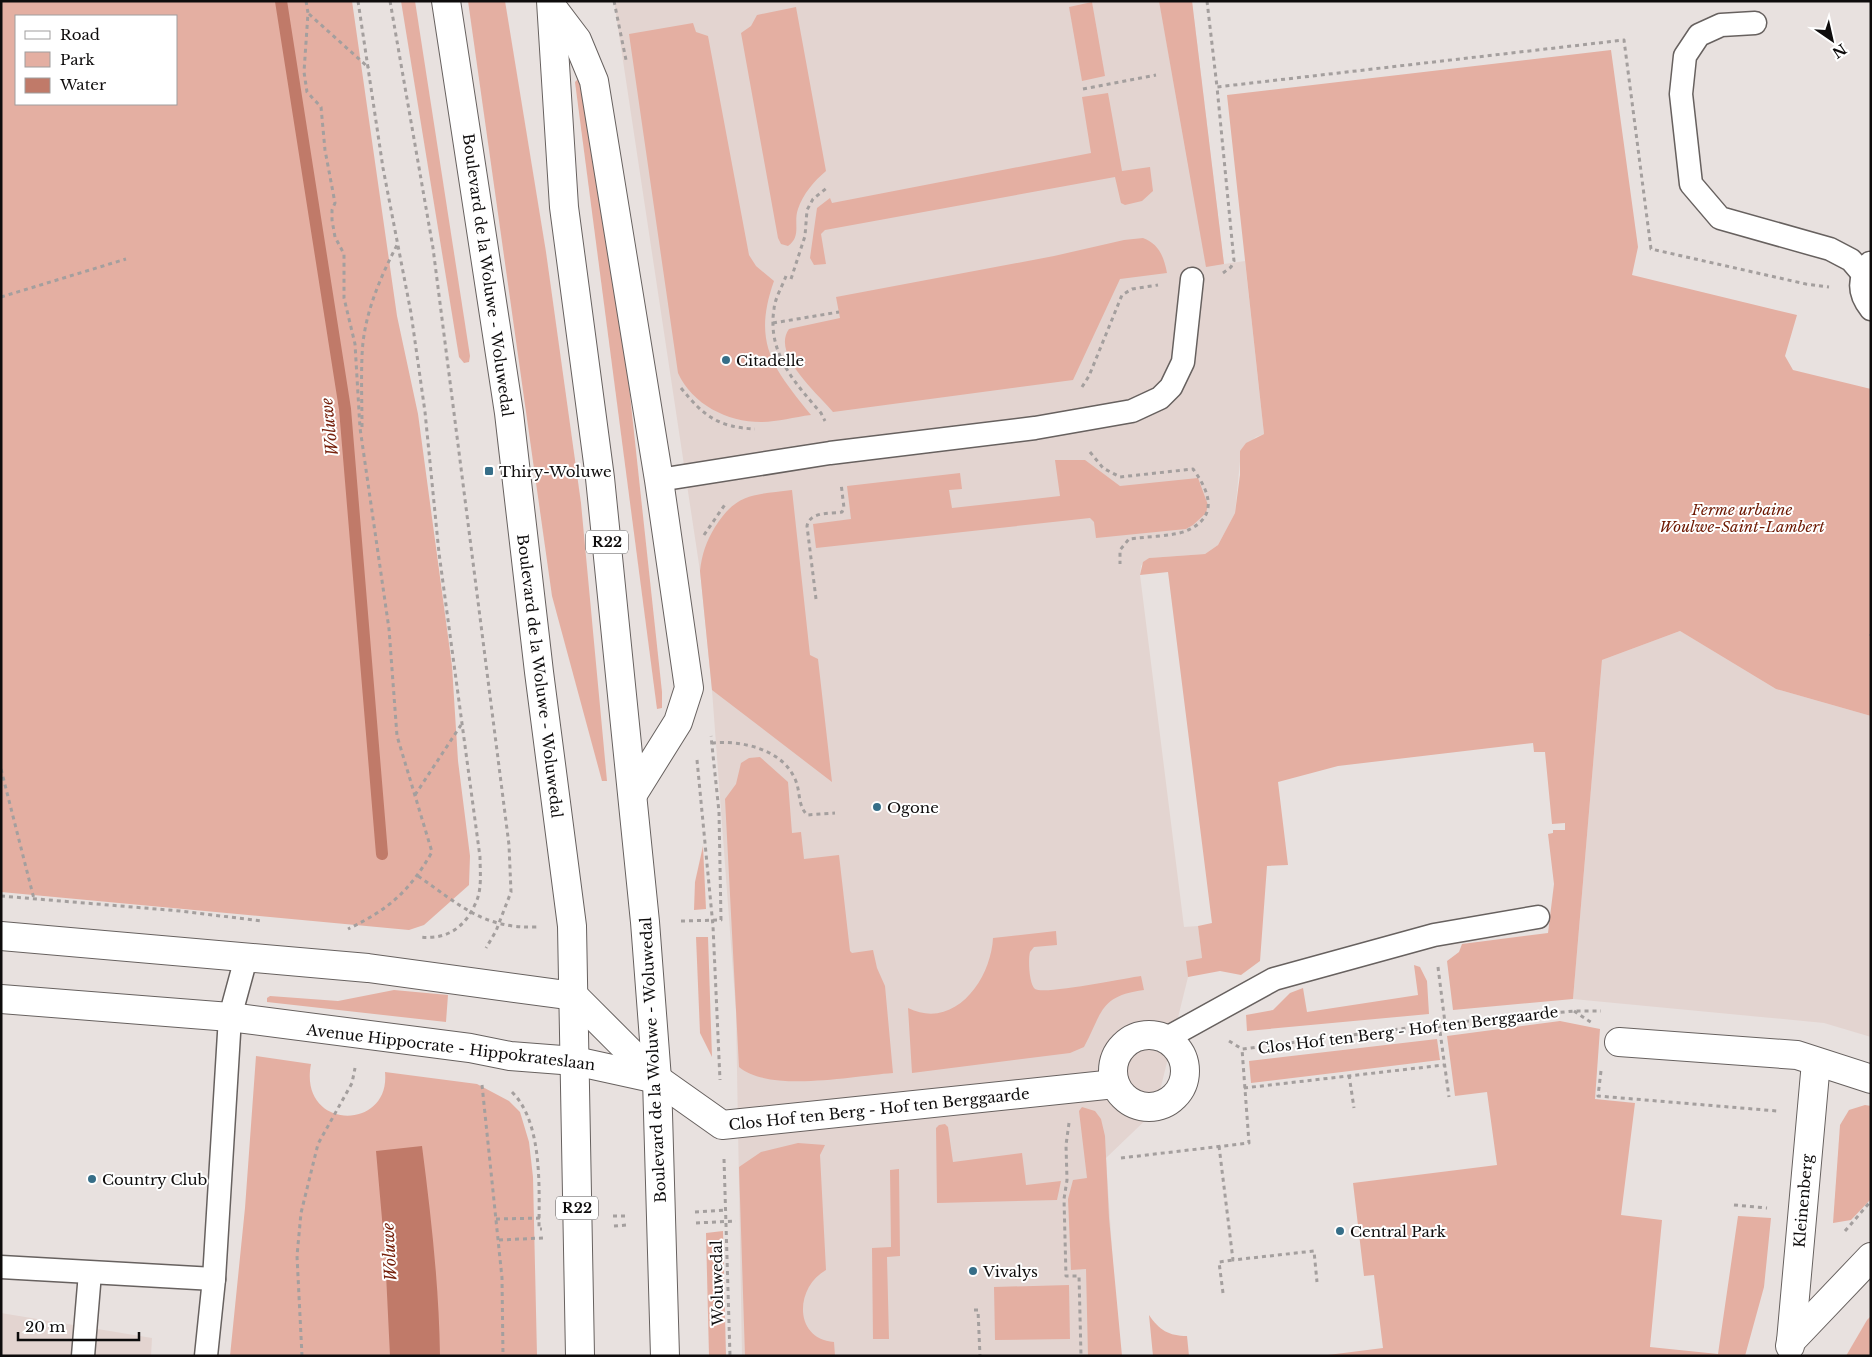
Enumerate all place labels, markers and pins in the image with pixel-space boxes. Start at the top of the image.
place label: Citadelle [736,351,804,370]
marker: Citadelle [720,354,732,366]
place label: Thiry-Woluwe [499,462,612,481]
marker: Thiry-Woluwe [483,465,495,477]
place label: Ogone [887,798,939,817]
marker: Ogone [871,801,883,813]
place label: Country Club [102,1170,207,1189]
marker: Country Club [86,1173,98,1185]
place label: Central Park [1350,1222,1447,1241]
marker: Central Park [1334,1225,1346,1237]
place label: Vivalys [982,1262,1038,1281]
marker: Vivalys [967,1265,979,1277]

